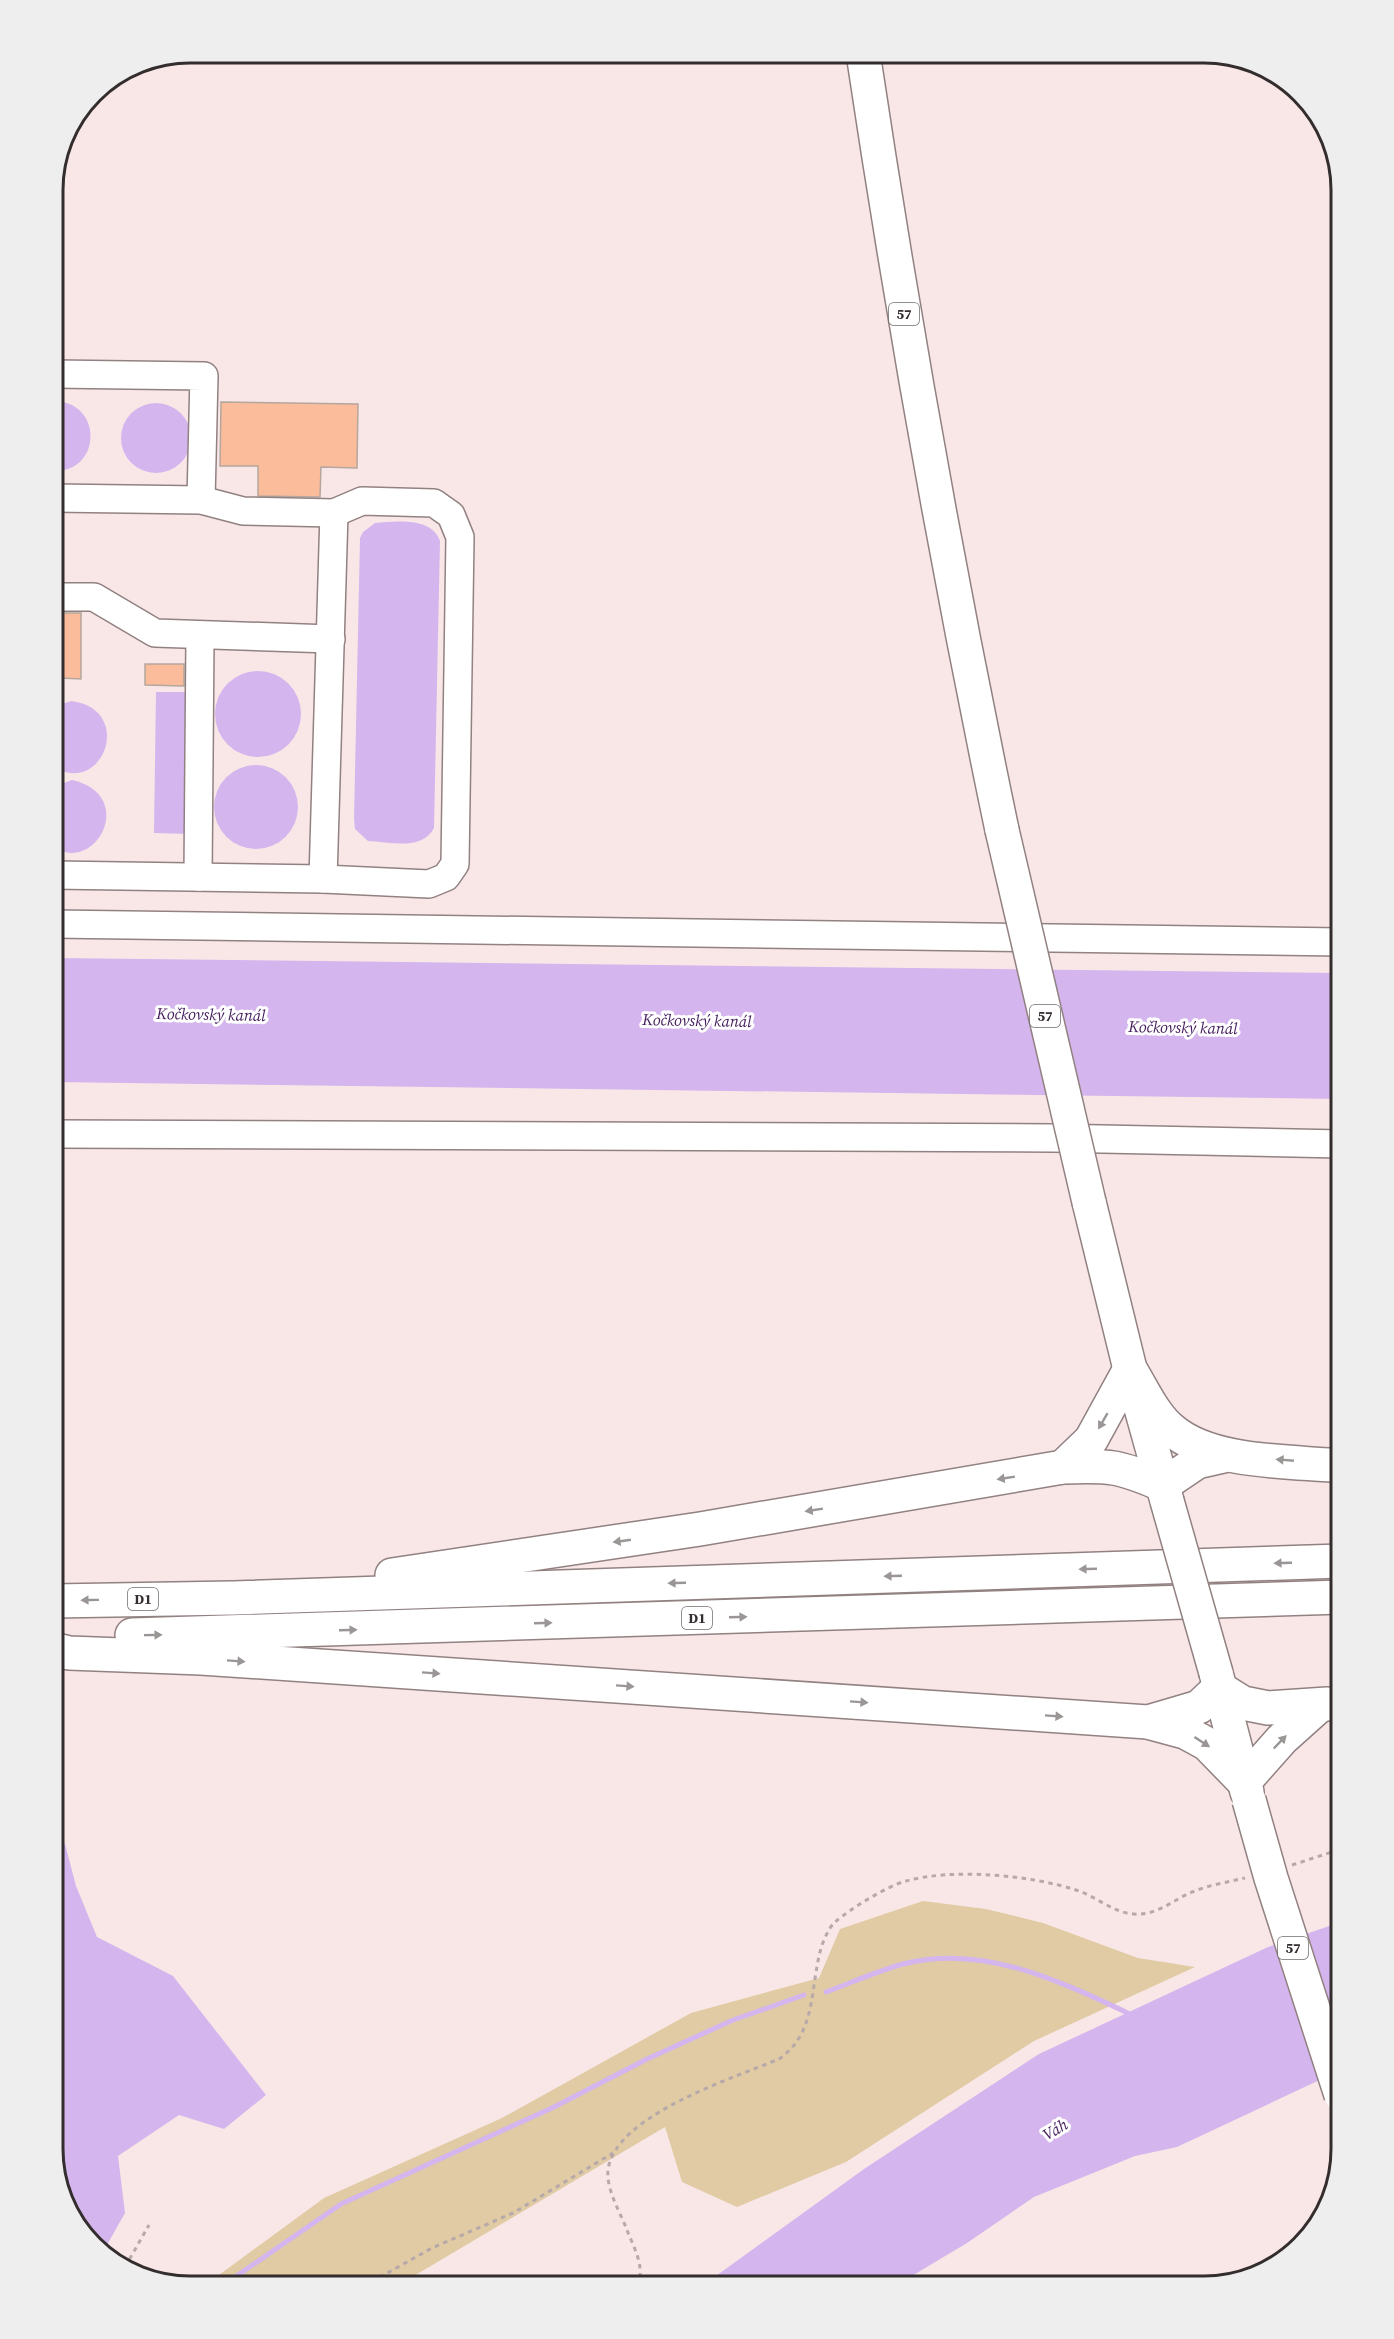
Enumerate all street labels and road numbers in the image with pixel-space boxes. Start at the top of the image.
road number: 57 [889,303,919,325]
road number: 57 [1030,1005,1060,1027]
road number: D1 [128,1588,158,1610]
road number: D1 [682,1607,712,1629]
road number: 57 [1278,1937,1308,1959]

